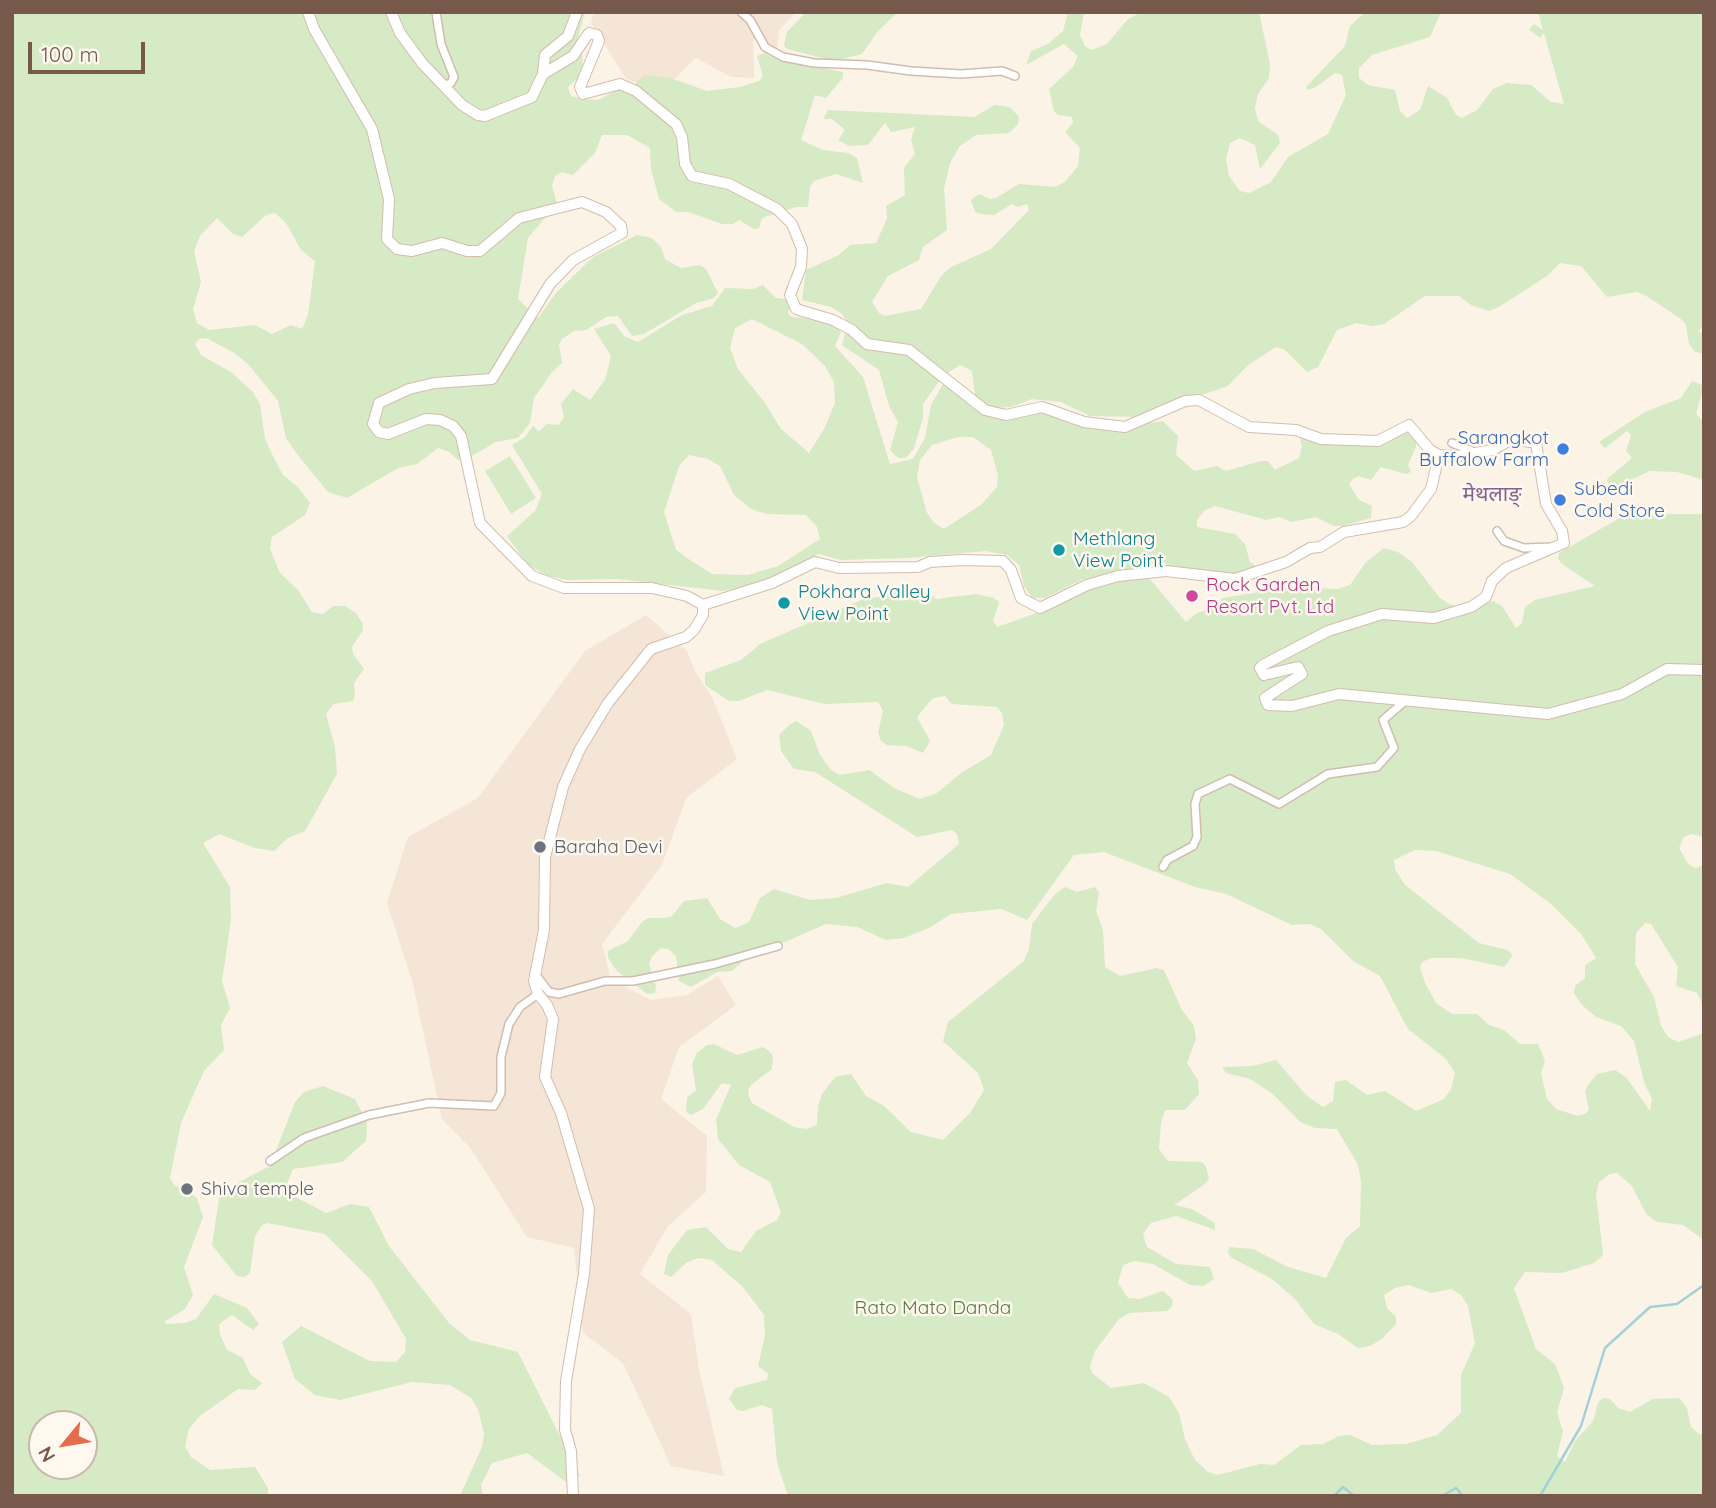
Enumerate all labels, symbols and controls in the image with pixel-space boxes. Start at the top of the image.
scale bar [32,28,149,72]
text: 100 m [41,41,99,67]
place label: Sarangkot Buffalow Farm [1419,427,1549,471]
marker: Sarangkot Buffalow Farm [1555,441,1571,457]
place label: Subedi Cold Store [1574,478,1665,522]
district label: मेथलाङ् [1462,482,1522,508]
marker: Subedi Cold Store [1552,492,1568,508]
place label: Methlang View Point [1073,528,1164,572]
marker: Methlang View Point [1051,542,1067,558]
place label: Rock Garden Resort Pvt. Ltd [1206,574,1334,618]
place label: Pokhara Valley View Point [798,581,931,625]
marker: Rock Garden Resort Pvt. Ltd [1184,588,1200,604]
marker: Pokhara Valley View Point [776,595,792,611]
place label: Baraha Devi [554,836,663,858]
marker: Baraha Devi [532,839,548,855]
place label: Shiva temple [201,1178,314,1200]
marker: Shiva temple [179,1181,195,1197]
park label: Rato Mato Danda [855,1297,1011,1319]
north arrow [28,1410,98,1480]
text: N [33,1442,60,1467]

